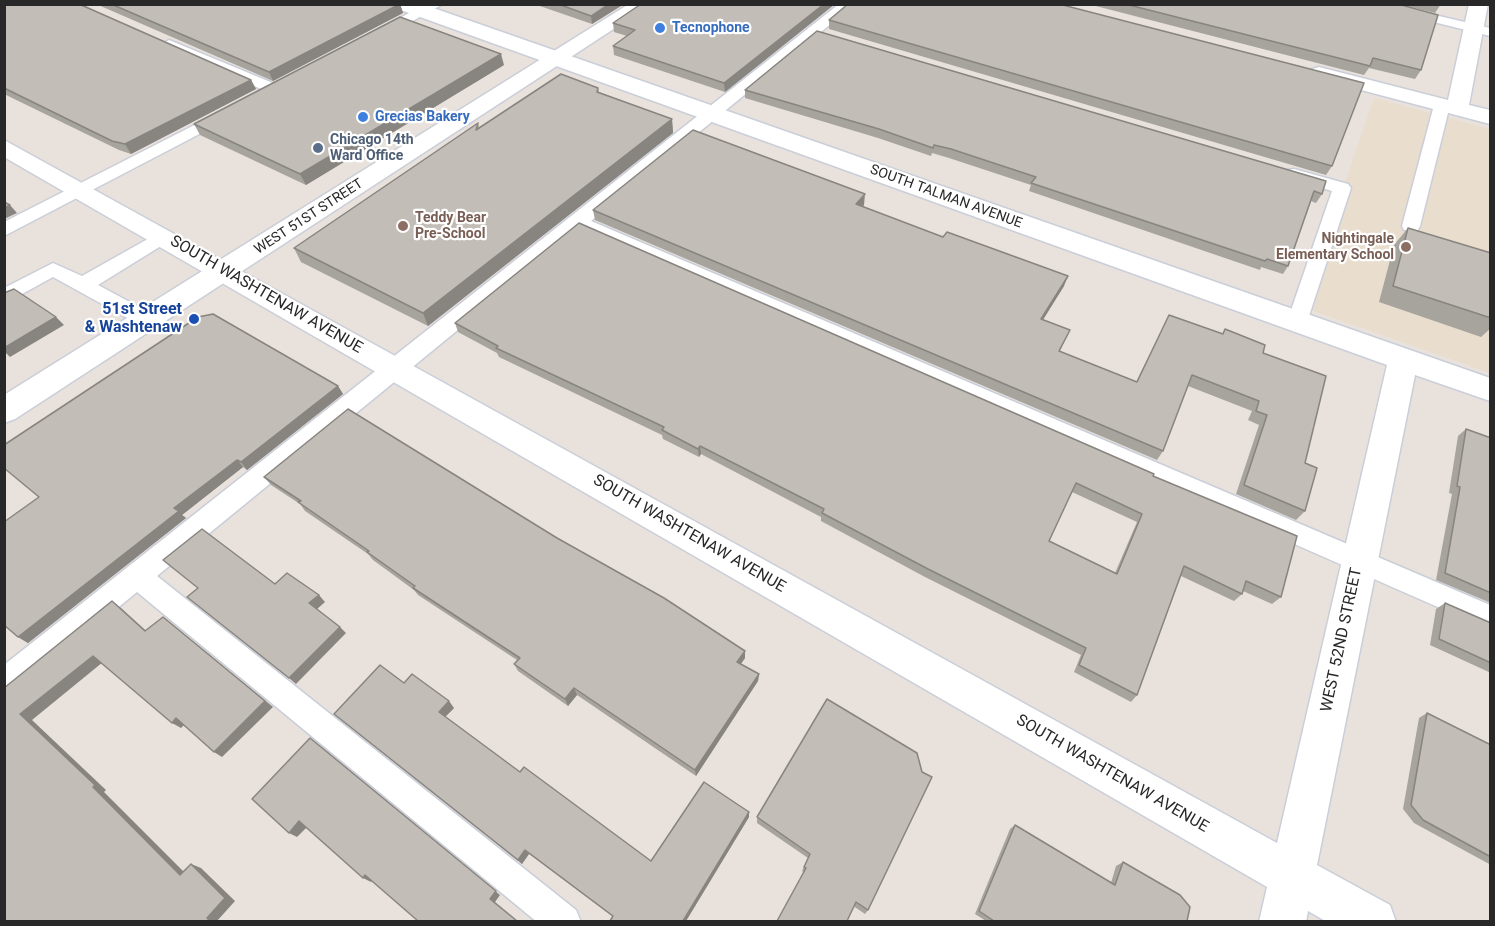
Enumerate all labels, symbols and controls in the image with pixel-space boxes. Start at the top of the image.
place label: Tecnophone [672,20,750,36]
marker: Tecnophone [653,21,667,35]
place label: Grecias Bakery [375,109,470,125]
marker: Grecias Bakery [356,110,370,124]
place label: Chicago 14th Ward Office [330,132,414,164]
marker: Chicago 14th Ward Office [311,141,325,155]
street label: SOUTH TALMAN AVENUE [868,162,1024,232]
street label: WEST 51ST STREET [252,176,366,258]
place label: Teddy Bear Pre-School [415,210,486,243]
marker: Teddy Bear Pre-School [396,219,410,233]
place label: Nightingale Elementary School [1276,231,1394,264]
street label: SOUTH WASHTENAW AVENUE [166,232,366,358]
marker: Nightingale Elementary School [1399,240,1413,254]
place label: 51st Street & Washtenaw [85,300,182,338]
marker: 51st Street & Washtenaw [187,312,201,326]
street label: SOUTH WASHTENAW AVENUE [589,471,789,597]
street label: WEST 52ND STREET [1317,566,1367,714]
street label: SOUTH WASHTENAW AVENUE [1012,711,1212,837]

